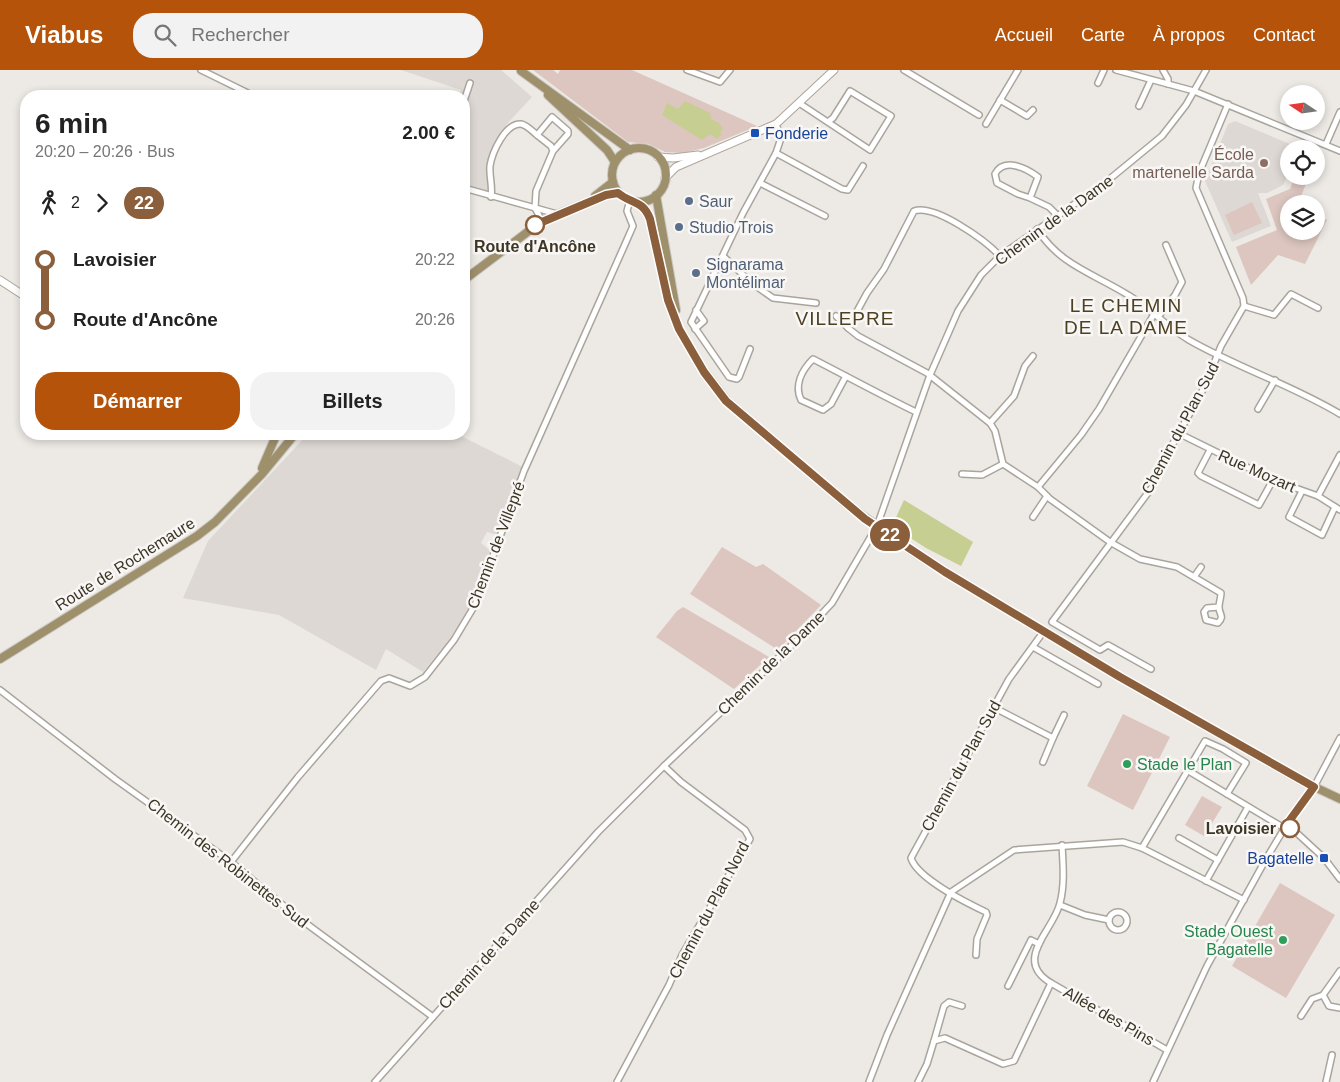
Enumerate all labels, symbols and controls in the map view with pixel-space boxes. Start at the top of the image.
search box [133,13,483,58]
text: Viabus [25,21,103,48]
icon: search [151,21,179,49]
text: Rechercher [191,24,289,45]
text: Accueil [995,25,1053,45]
text: Carte [1081,25,1125,45]
text: À propos [1153,25,1225,45]
text: Contact [1253,25,1315,45]
north arrow [1280,85,1325,130]
map controls [1280,85,1325,240]
text: 6 min [35,108,108,139]
text: 2.00 € [402,122,455,143]
place label: Fonderie [765,125,828,142]
marker: Fonderie [749,127,761,139]
button: locate [1280,140,1325,185]
text: 20:20 – 20:26 · Bus [35,143,175,160]
place label: École martenelle Sarda [1132,145,1254,181]
marker: École martenelle Sarda [1258,157,1270,169]
street label: Chemin de la Dame [992,172,1116,268]
icon: walk [35,189,63,217]
icon: forward [88,189,116,217]
text: 22 [134,193,154,213]
place label: Saur [699,193,733,210]
text: 2 [71,194,80,211]
marker: Saur [683,195,695,207]
button: layers [1280,195,1325,240]
marker: Route d'Ancône [525,215,545,235]
place label: Studio Trois [689,219,773,236]
marker: Studio Trois [673,221,685,233]
place label: Route d'Ancône [474,238,596,255]
text: Lavoisier [73,249,156,270]
text: 20:22 [415,251,455,268]
place label: Signarama Montélimar [706,256,786,291]
marker: Signarama Montélimar [690,267,702,279]
district label: LE CHEMIN DE LA DAME [1064,295,1188,338]
district label: VILLEPRE [796,308,894,329]
text: Route d'Ancône [73,309,218,330]
text: 20:26 [415,311,455,328]
street label: Chemin du Plan Sud [1138,359,1222,497]
button: Démarrer [35,372,240,430]
button: Billets [250,372,455,430]
street label: Rue Mozart [1216,446,1299,496]
street label: Chemin de Villepré [464,479,528,611]
street label: Route de Rochemaure [52,514,198,614]
line badge: 22 [868,519,912,551]
text: 22 [880,525,900,545]
street label: Chemin de la Dame [714,608,828,718]
street label: Chemin du Plan Sud [918,698,1004,834]
place label: Stade le Plan [1137,756,1232,773]
marker: Stade le Plan [1121,758,1133,770]
street label: Chemin des Robinettes Sud [144,795,312,931]
marker: Lavoisier [1280,818,1300,838]
place label: Lavoisier [1206,820,1276,837]
street label: Chemin du Plan Nord [666,838,752,982]
place label: Bagatelle [1247,850,1314,867]
marker: Bagatelle [1318,852,1330,864]
street label: Chemin de la Dame [435,896,543,1012]
place label: Stade Ouest Bagatelle [1184,923,1274,958]
marker: Stade Ouest Bagatelle [1277,934,1289,946]
street label: Allée des Pins [1061,983,1157,1049]

